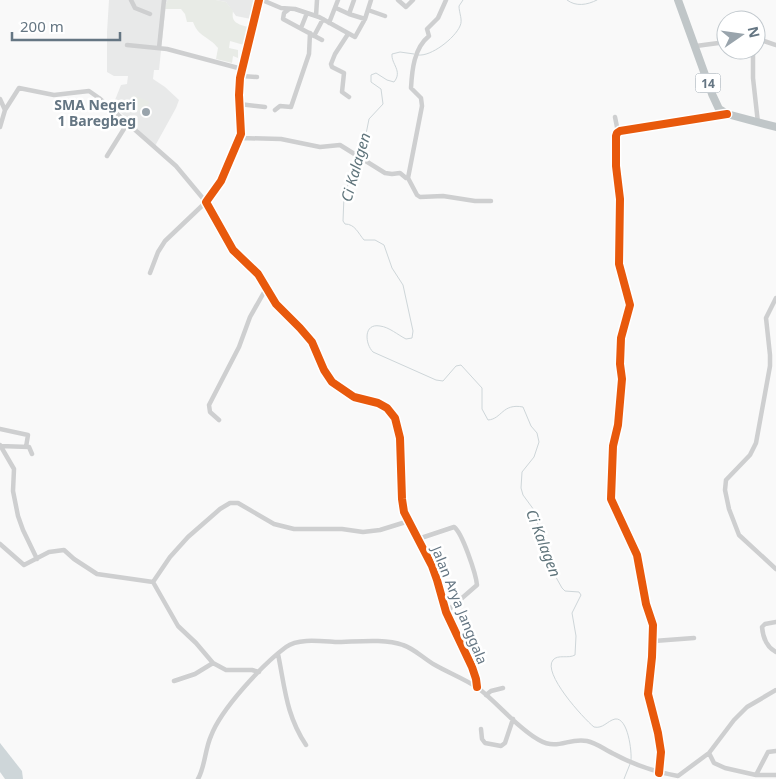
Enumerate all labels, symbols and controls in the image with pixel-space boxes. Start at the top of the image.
scale bar [12,10,120,42]
north arrow [716,10,766,60]
text: 200 m [20,16,64,36]
text: N [744,24,765,40]
road number: 14 [696,74,720,92]
place label: SMA Negeri 1 Baregbeg [54,95,136,130]
marker: SMA Negeri 1 Baregbeg [140,106,152,118]
water label: Ci Kalagen [336,130,374,204]
water label: Ci Kalagen [522,506,566,580]
street label: Jalan Arya Janggala [427,541,492,667]

